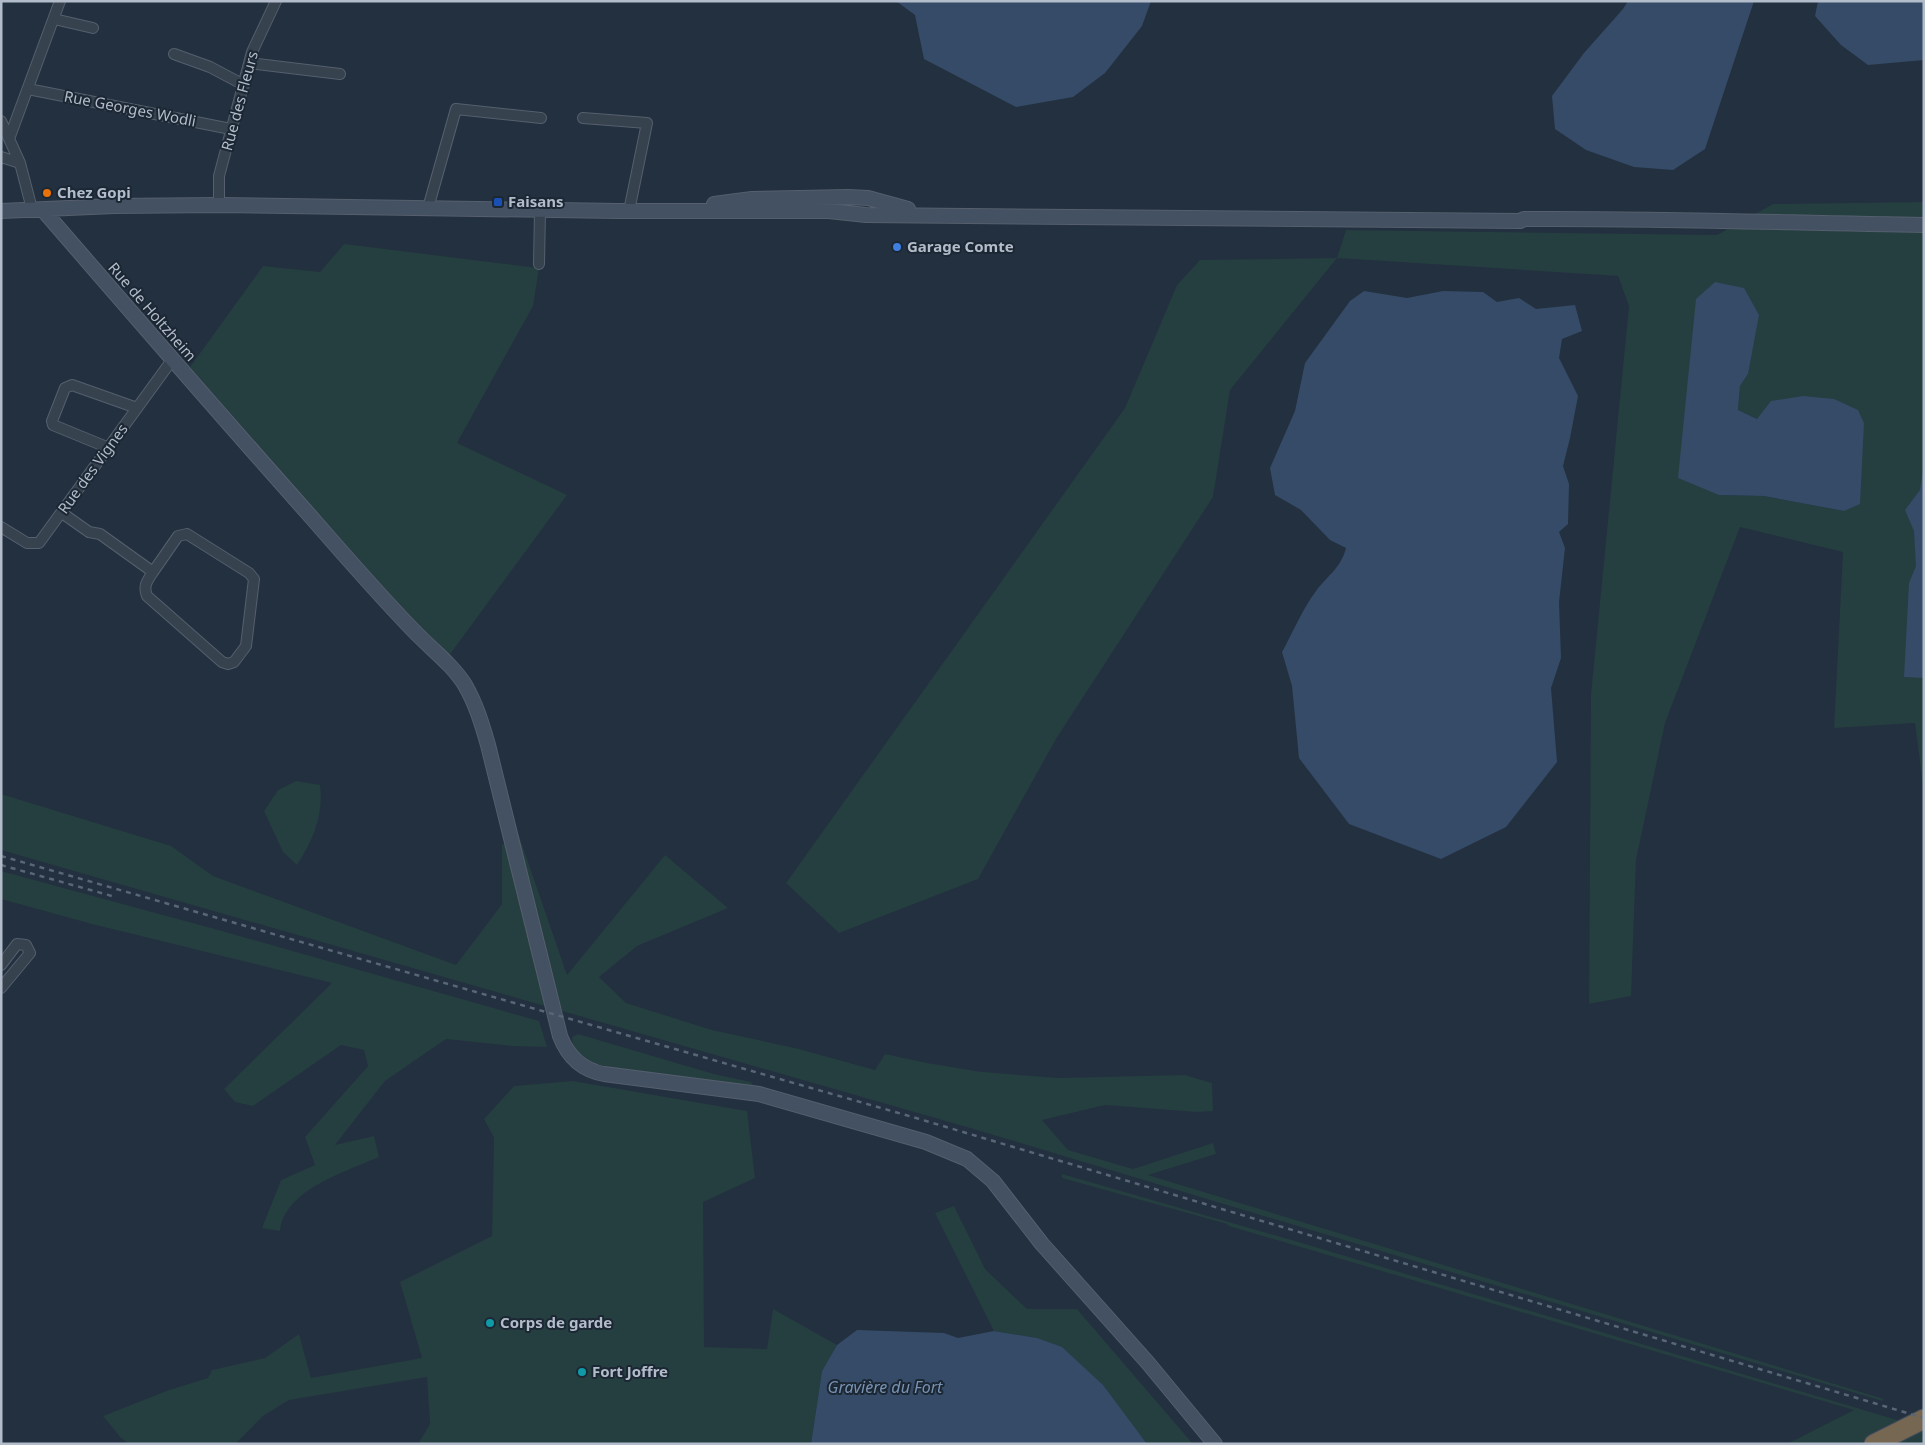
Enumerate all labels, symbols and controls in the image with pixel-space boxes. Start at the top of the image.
street label: Rue des Fleurs [216,49,262,153]
street label: Rue Georges Wodli [63,85,198,131]
place label: Chez Gopi [57,182,131,202]
marker: Chez Gopi [41,187,53,199]
place label: Faisans [508,191,564,211]
marker: Faisans [492,196,504,208]
place label: Garage Comte [907,236,1014,256]
marker: Garage Comte [891,241,903,253]
street label: Rue de Holtzheim [104,258,201,365]
street label: Rue des Vignes [53,419,132,517]
place label: Corps de garde [500,1312,612,1332]
marker: Corps de garde [484,1317,496,1329]
place label: Fort Joffre [592,1361,668,1381]
marker: Fort Joffre [576,1366,588,1378]
water label: Gravière du Fort [828,1376,943,1398]

